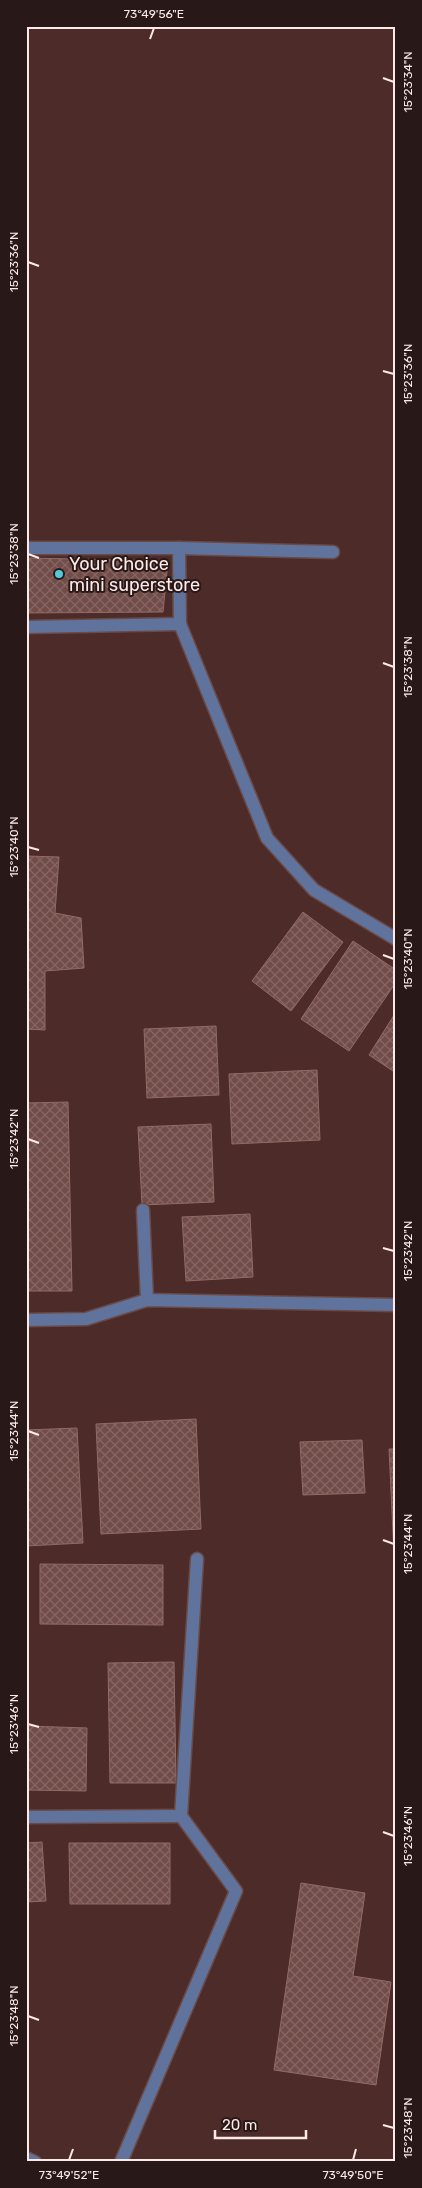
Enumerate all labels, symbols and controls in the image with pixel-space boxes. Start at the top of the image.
text: 73°49'56"E [124,7,184,21]
text: 15°23'34"N [401,51,415,113]
text: 15°23'36"N [7,232,21,292]
text: 15°23'36"N [401,344,415,404]
text: 15°23'38"N [7,523,21,585]
place label: Your Choice mini superstore [69,553,200,596]
marker: Your Choice mini superstore [53,568,65,580]
text: 15°23'38"N [401,636,415,698]
text: 15°23'40"N [7,816,21,878]
text: 15°23'40"N [401,928,415,990]
text: 15°23'42"N [7,1109,21,1169]
text: 15°23'42"N [401,1221,415,1281]
text: 15°23'44"N [7,1401,21,1461]
text: 15°23'44"N [401,1514,415,1574]
text: 15°23'46"N [7,1694,21,1754]
text: 15°23'46"N [401,1806,415,1866]
text: 15°23'48"N [7,1985,21,2047]
text: 15°23'48"N [401,2097,415,2159]
scale bar [215,2108,306,2140]
text: 20 m [222,2116,257,2134]
text: 73°49'52"E [39,2168,99,2182]
text: 73°49'50"E [322,2168,384,2182]

